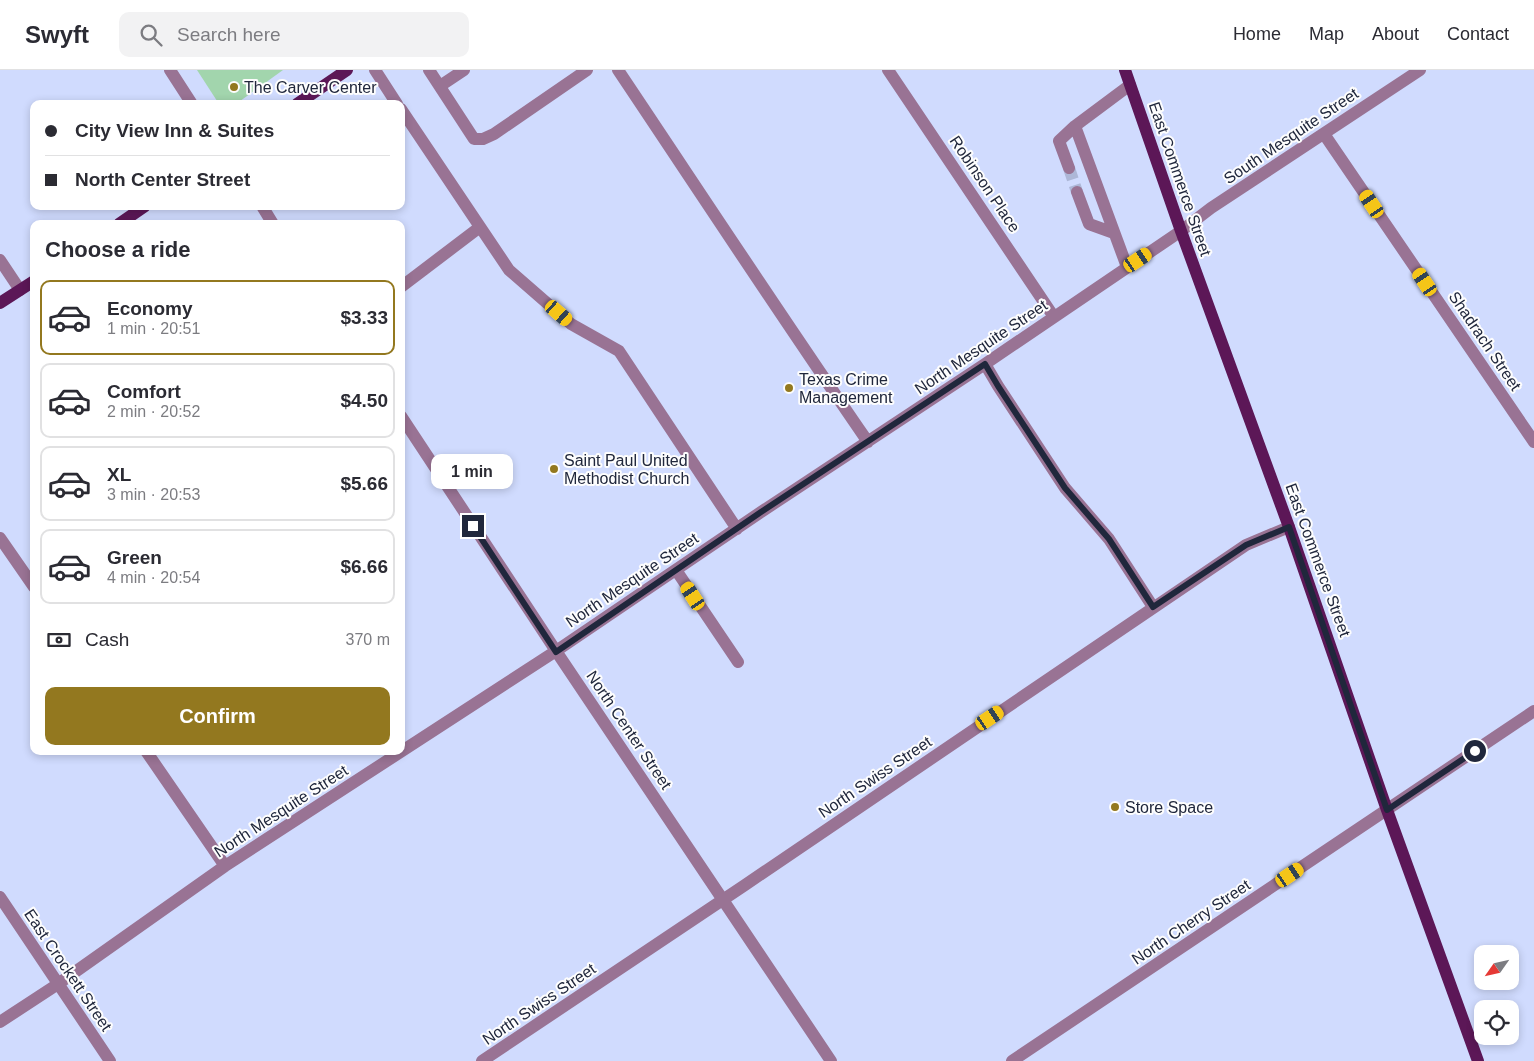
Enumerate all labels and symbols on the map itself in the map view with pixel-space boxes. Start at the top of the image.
place label: The Carver Center [244,79,377,96]
marker: The Carver Center [228,81,240,93]
street label: South Mesquite Street [1221,84,1362,187]
street label: East Commerce Street [1146,100,1215,259]
street label: Robinson Place [947,133,1023,235]
car [1357,187,1386,221]
car [1121,245,1154,275]
car [1410,265,1439,299]
street label: Shadrach Street [1446,288,1525,394]
street label: North Mesquite Street [912,296,1051,398]
car [542,297,575,329]
place label: Texas Crime Management [799,371,893,406]
marker: Texas Crime Management [783,382,795,394]
place label: Saint Paul United Methodist Church [564,452,689,487]
callout: 1 min [432,454,514,488]
marker: Saint Paul United Methodist Church [548,463,560,475]
street label: East Commerce Street [1282,481,1354,639]
route end [462,515,484,537]
street label: North Mesquite Street [563,529,702,631]
car [678,579,707,613]
street label: North Center Street [583,668,675,793]
car [973,703,1006,733]
street label: North Swiss Street [815,733,935,821]
route start [1464,740,1486,762]
street label: North Mesquite Street [211,761,351,861]
place label: Store Space [1125,799,1213,816]
marker: Store Space [1109,801,1121,813]
car [1273,860,1306,890]
street label: North Cherry Street [1129,876,1254,968]
street label: East Crockett Street [21,906,115,1035]
north arrow [1474,945,1519,990]
street label: North Swiss Street [479,960,599,1048]

